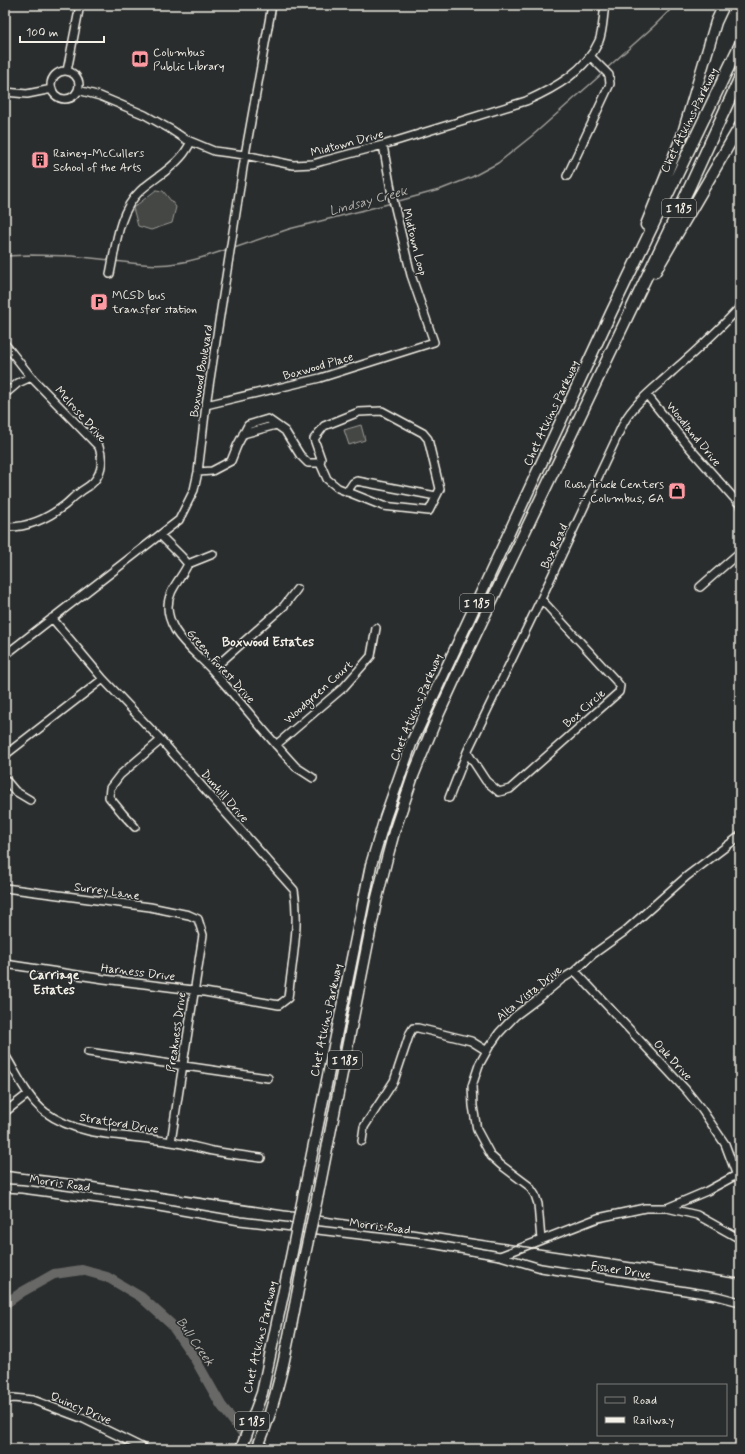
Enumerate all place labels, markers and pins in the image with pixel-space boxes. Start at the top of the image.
place label: Columbus Public Library [153,45,225,75]
library icon: Columbus Public Library [130,49,150,69]
place label: Rainey-McCullers School of the Arts [53,146,145,176]
building icon: Rainey-McCullers School of the Arts [30,150,50,170]
place label: MCSD bus transfer station [111,288,197,318]
parking icon: MCSD bus transfer station [89,292,109,312]
place label: Rush Truck Centers – Columbus, GA [564,477,664,507]
shop icon: Rush Truck Centers – Columbus, GA [667,481,687,501]

